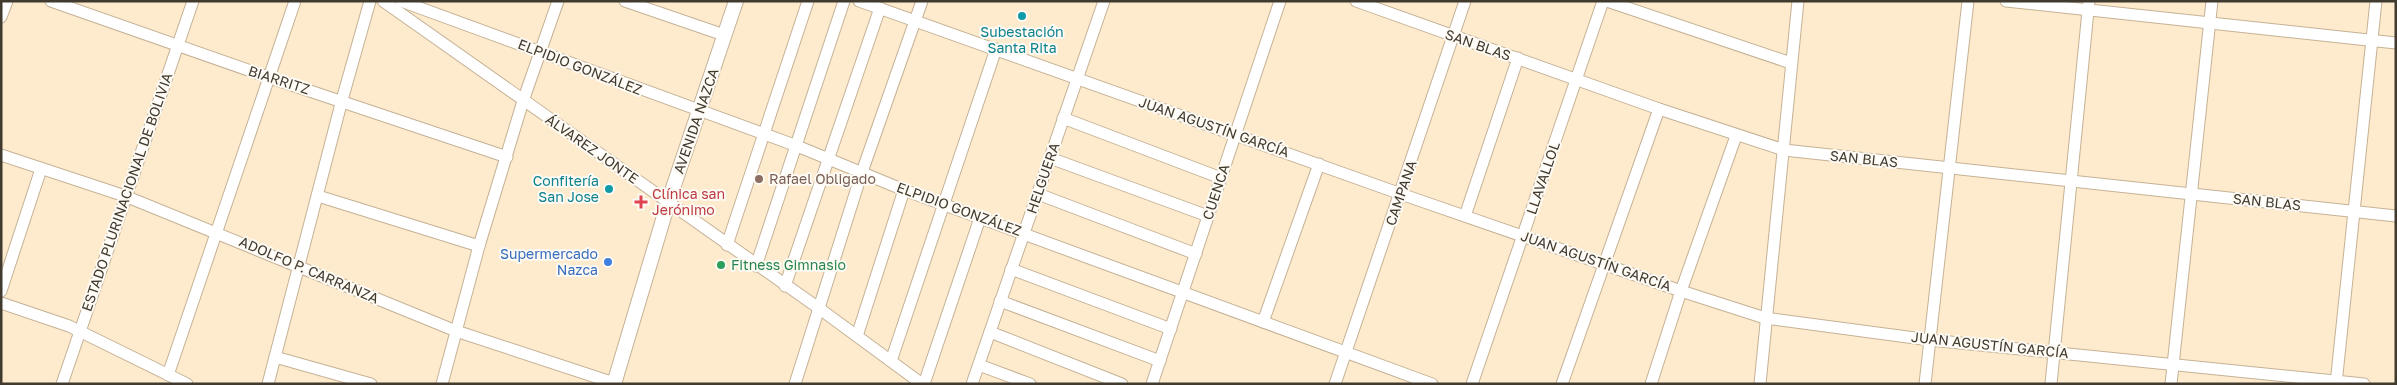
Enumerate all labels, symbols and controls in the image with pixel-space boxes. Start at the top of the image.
marker: Subestación Santa Rita [1016,10,1028,22]
place label: Subestación Santa Rita [980,23,1064,56]
street label: SAN BLAS [1443,25,1513,64]
street label: ELPIDIO GONZÁLEZ [516,35,645,98]
street label: BIARRITZ [246,62,312,97]
street label: AVENIDA NAZCA [670,65,722,176]
street label: ESTADO PLURINACIONAL DE BOLIVIA [78,70,176,313]
street label: JUAN AGUSTÍN GARCÍA [1137,93,1292,161]
street label: ÁLVAREZ JONTE [543,110,642,187]
street label: HELGUERA [1022,139,1063,216]
street label: LLAVALLOL [1522,139,1563,216]
street label: SAN BLAS [1829,146,1899,171]
street label: CAMPANA [1381,157,1420,228]
street label: CUENCA [1199,161,1233,222]
place label: Rafael Obligado [769,170,876,187]
place label: Confitería San Jose [533,172,599,205]
marker: Rafael Obligado [753,173,765,185]
street label: ELPIDIO GONZÁLEZ [894,178,1024,239]
marker: Confitería San Jose [603,183,615,195]
place label: Clínica san Jerónimo [652,185,725,218]
street label: SAN BLAS [2232,189,2302,214]
marker: Clínica san Jerónimo [634,195,648,209]
street label: JUAN AGUSTÍN GARCÍA [1519,227,1674,295]
street label: ADOLFO P. CARRANZA [237,232,382,307]
place label: Supermercado Nazca [500,245,598,278]
marker: Supermercado Nazca [602,256,614,268]
place label: Fitness Gimnasio [731,256,846,273]
marker: Fitness Gimnasio [715,259,727,271]
street label: JUAN AGUSTÍN GARCÍA [1911,328,2070,361]

